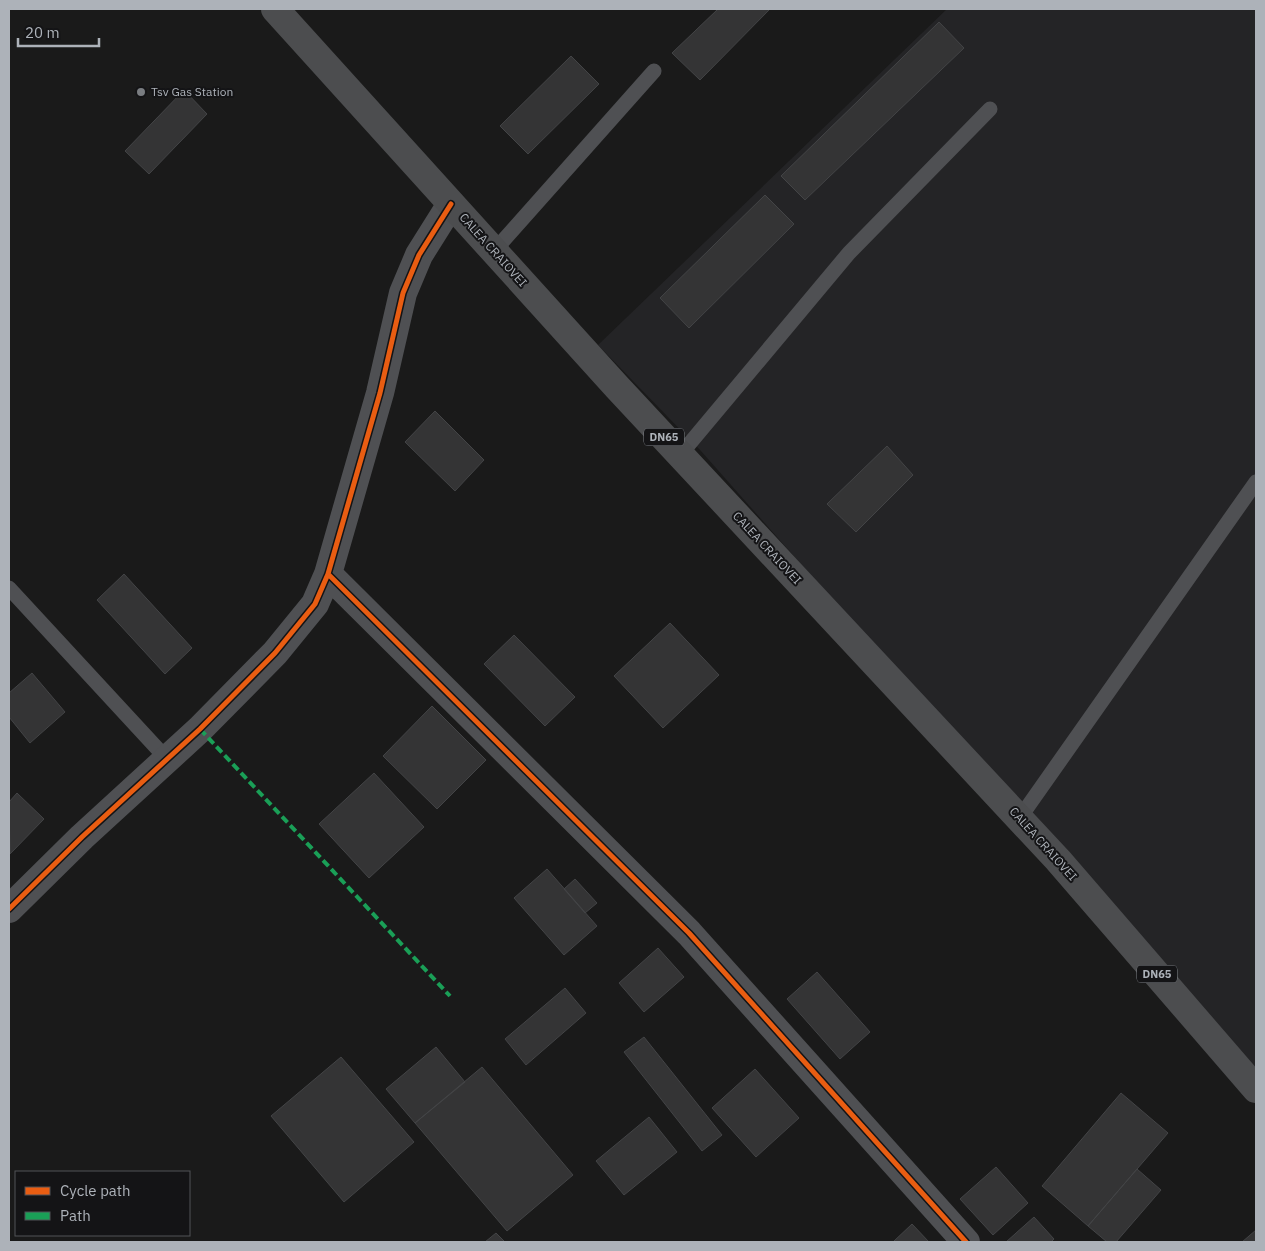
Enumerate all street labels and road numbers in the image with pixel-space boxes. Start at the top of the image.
street label: CALEA CRAIOVEI [456,210,530,290]
road number: DN65 [644,428,684,446]
street label: CALEA CRAIOVEI [730,508,805,587]
street label: CALEA CRAIOVEI [1006,804,1080,884]
road number: DN65 [1137,966,1177,982]

